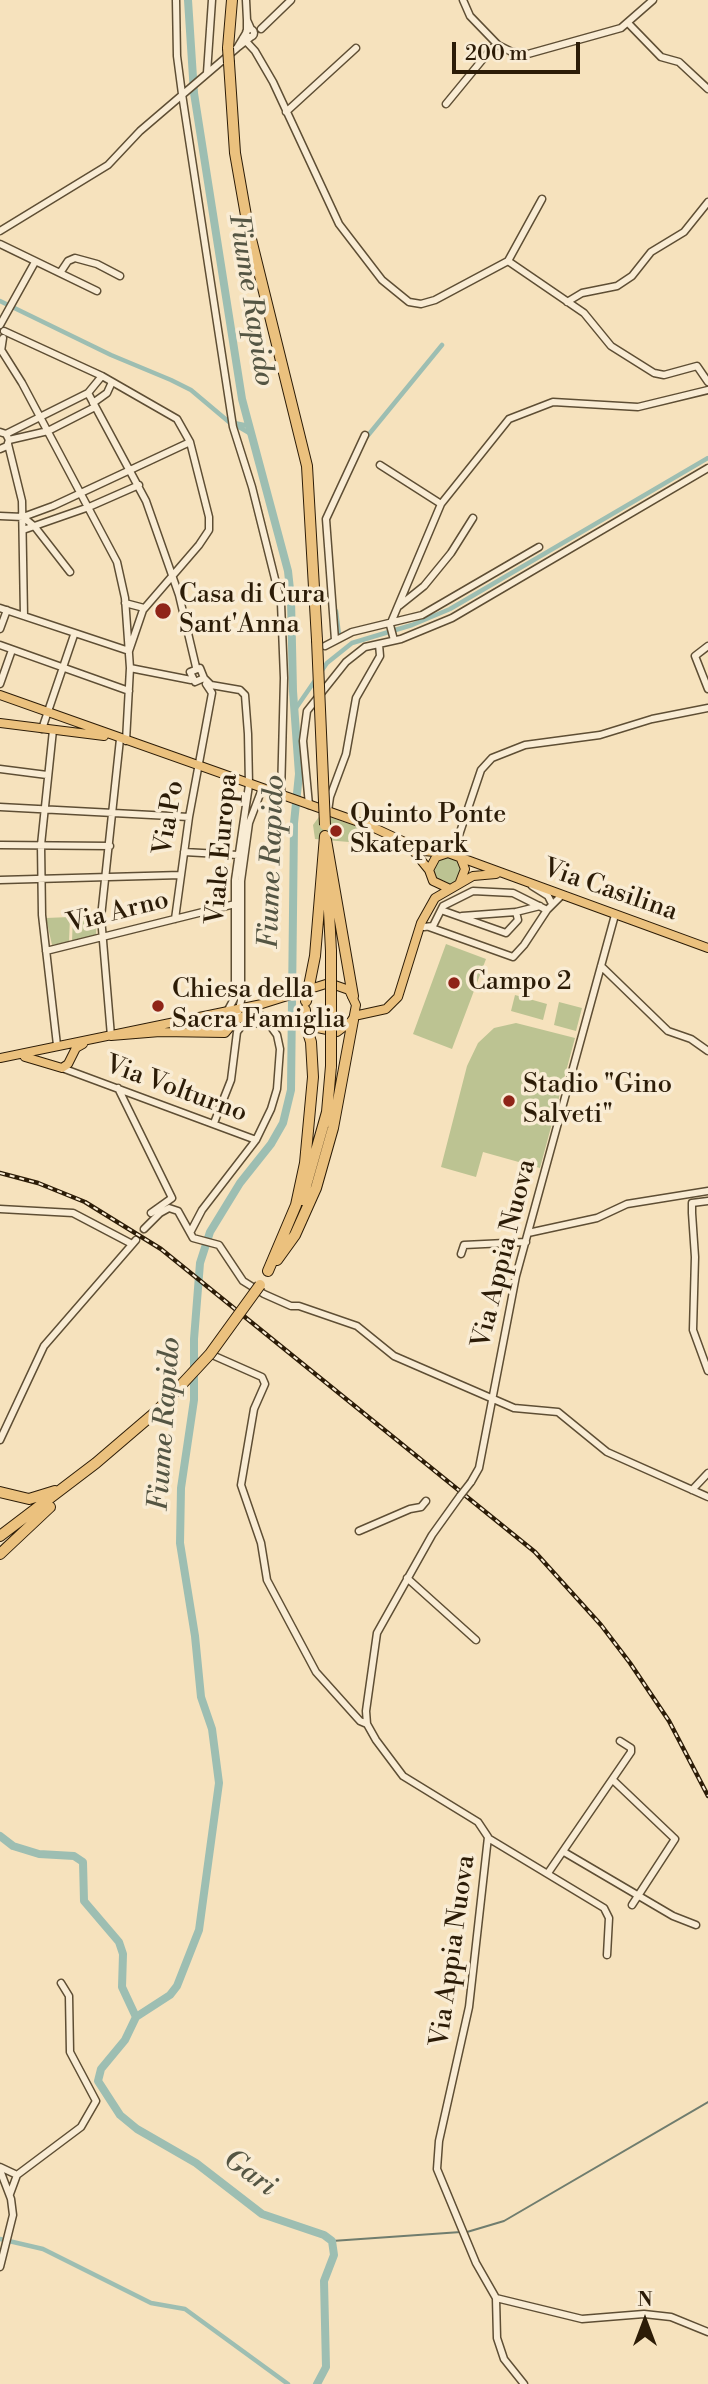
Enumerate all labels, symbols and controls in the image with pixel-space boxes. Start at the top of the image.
scale bar [456,28,584,72]
text: 200 m [465,41,528,67]
water label: Fiume Rapido [220,212,280,388]
place label: Casa di Cura Sant'Anna [179,580,326,642]
marker: Casa di Cura Sant'Anna [153,601,173,621]
street label: Viale Europa [201,772,245,926]
water label: Fiume Rapido [253,775,293,949]
street label: Via Po [148,778,192,858]
place label: Quinto Ponte Skatepark [350,800,506,862]
marker: Quinto Ponte Skatepark [328,823,344,839]
street label: Via Casilina [539,853,681,929]
street label: Via Arno [64,885,172,941]
place label: Campo 2 [468,967,572,999]
place label: Chiesa della Sacra Famiglia [172,975,346,1036]
marker: Campo 2 [446,975,462,991]
marker: Chiesa della Sacra Famiglia [150,998,166,1014]
street label: Via Volturno [101,1050,251,1130]
place label: Stadio "Gino Salveti" [523,1070,672,1132]
marker: Stadio "Gino Salveti" [501,1093,517,1109]
street label: Via Appia Nuova [467,1157,543,1351]
water label: Fiume Rapido [143,1336,189,1512]
street label: Via Appia Nuova [425,1853,483,2049]
water label: Gari [216,2144,282,2204]
north arrow [610,2286,680,2356]
text: N [637,2288,653,2312]

